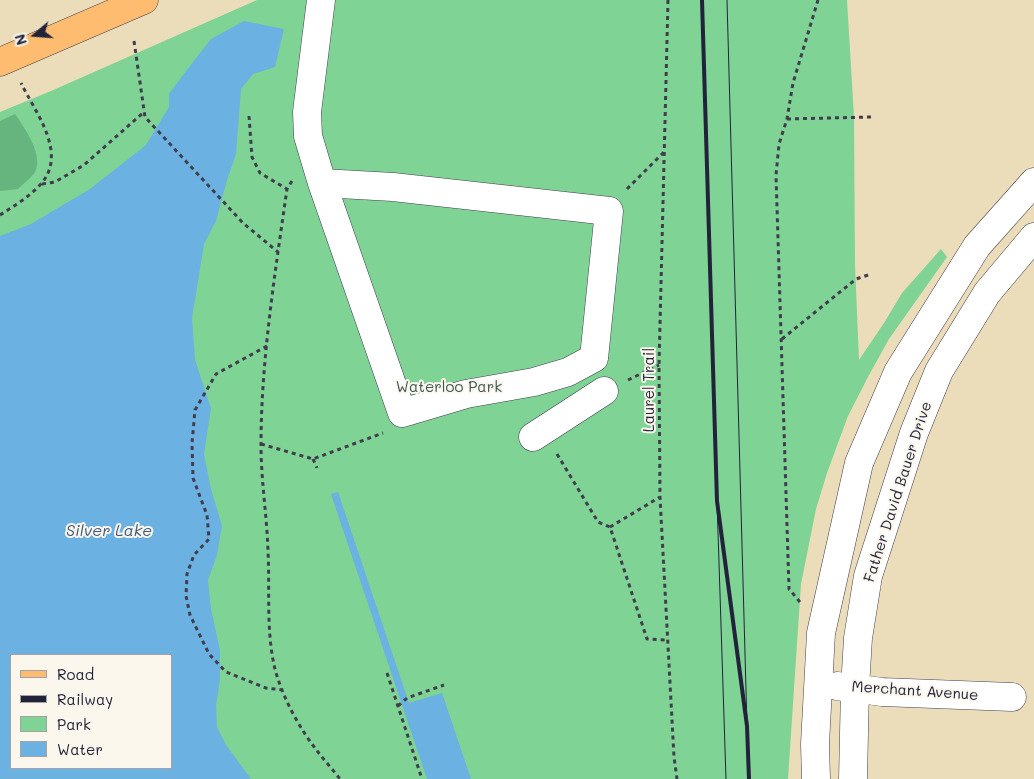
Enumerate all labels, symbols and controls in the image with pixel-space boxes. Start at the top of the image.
north arrow [10,10,60,60]
text: N [10,32,31,48]
street label: Laurel Trail [640,348,658,432]
park label: Waterloo Park [396,378,502,396]
street label: Father David Bauer Drive [860,399,936,585]
water label: Silver Lake [66,521,152,541]
legend [10,654,172,769]
text: Road [57,664,94,684]
street label: Merchant Avenue [851,678,979,704]
text: Railway [57,689,113,709]
text: Park [57,714,91,734]
text: Water [57,739,103,759]

